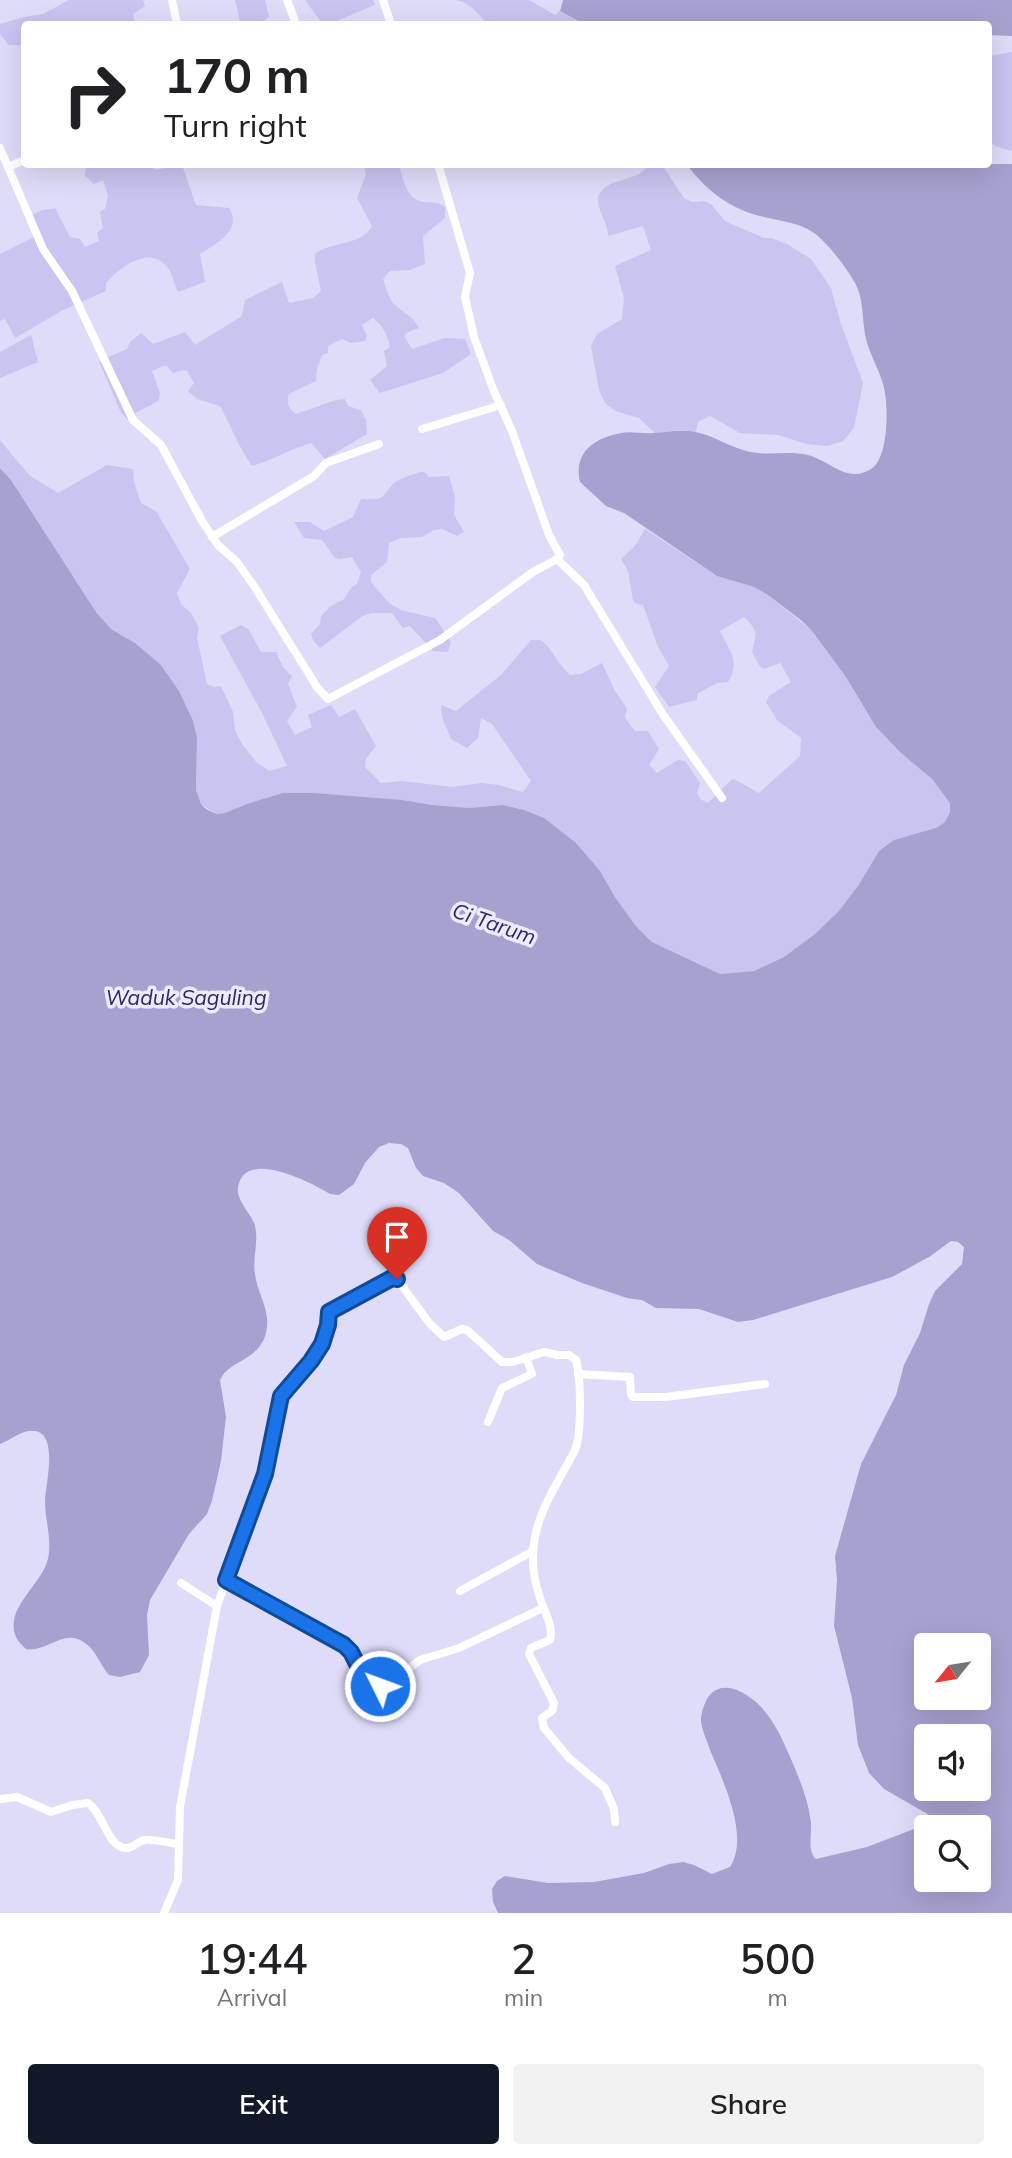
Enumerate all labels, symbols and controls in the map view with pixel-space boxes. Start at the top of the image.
text: 170 m [164,44,310,105]
icon: right [49,49,140,140]
text: Turn right [164,105,307,145]
water label: Ci Tarum [449,897,540,949]
water label: Waduk Saguling [105,984,267,1010]
pin [367,1207,427,1279]
icon: arrive [378,1218,416,1256]
north arrow [914,1633,990,1710]
map controls [914,1633,991,1892]
position arrow [343,1649,417,1723]
button: sound [914,1724,991,1801]
button: search [914,1815,991,1892]
text: 19:44 [197,1932,307,1985]
text: 2 [511,1932,536,1985]
text: 500 [740,1932,815,1985]
text: Arrival [217,1983,287,2012]
text: min [504,1983,543,2012]
text: m [767,1983,788,2012]
button: Exit [28,2064,499,2144]
button: Share [513,2064,984,2144]

